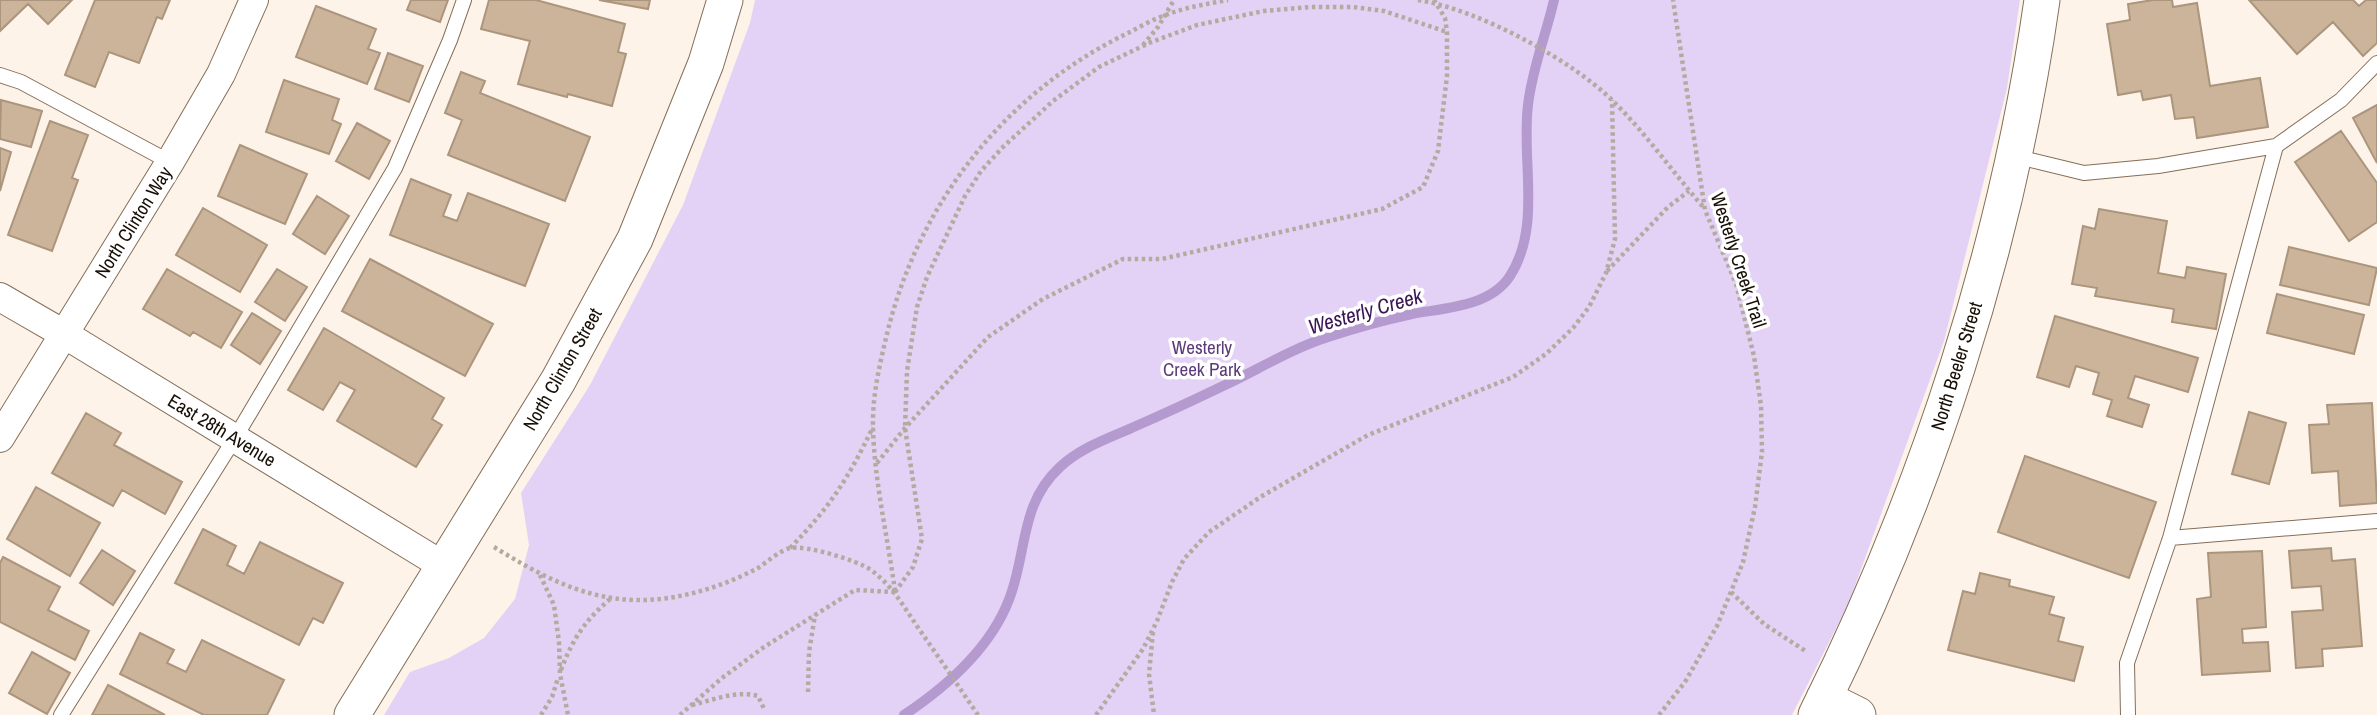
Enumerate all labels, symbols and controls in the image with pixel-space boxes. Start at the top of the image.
street label: North Clinton Way [88,161,178,283]
street label: Westerly Creek Trail [1705,189,1773,331]
water label: Westerly Creek [1305,281,1427,341]
street label: North Beeler Street [1924,298,1988,434]
street label: North Clinton Street [516,302,608,435]
park label: Westerly Creek Park [1163,334,1241,382]
street label: East 28th Avenue [163,387,281,473]

